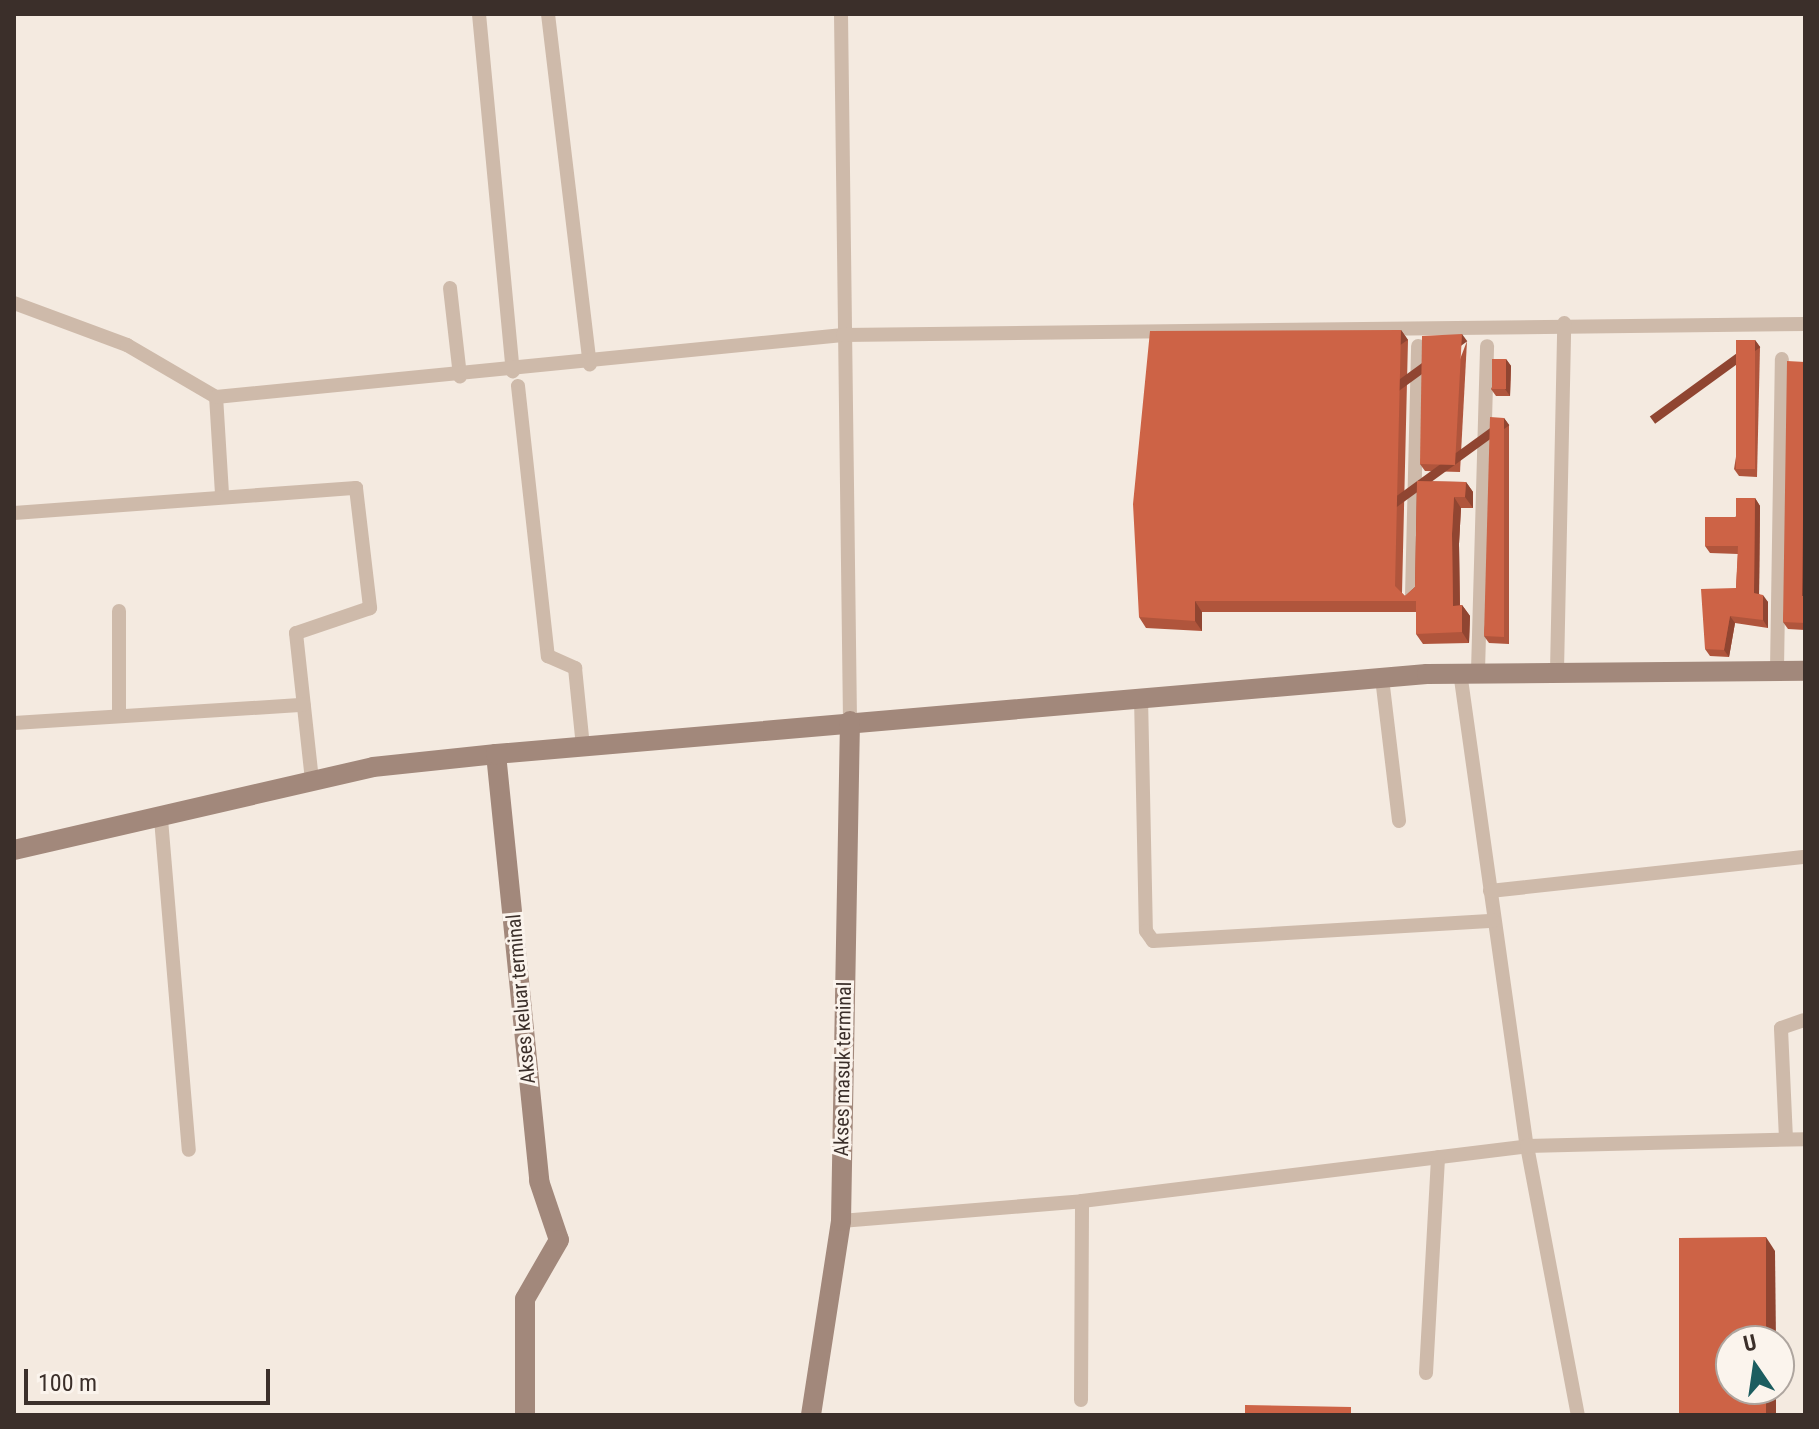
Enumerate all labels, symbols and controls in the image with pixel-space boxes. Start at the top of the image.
street label: Akses keluar terminal [502,913,540,1085]
street label: Akses masuk terminal [829,981,857,1157]
north arrow [1715,1325,1795,1405]
text: U [1741,1329,1759,1357]
scale bar [28,1353,274,1403]
text: 100 m [38,1369,97,1397]

